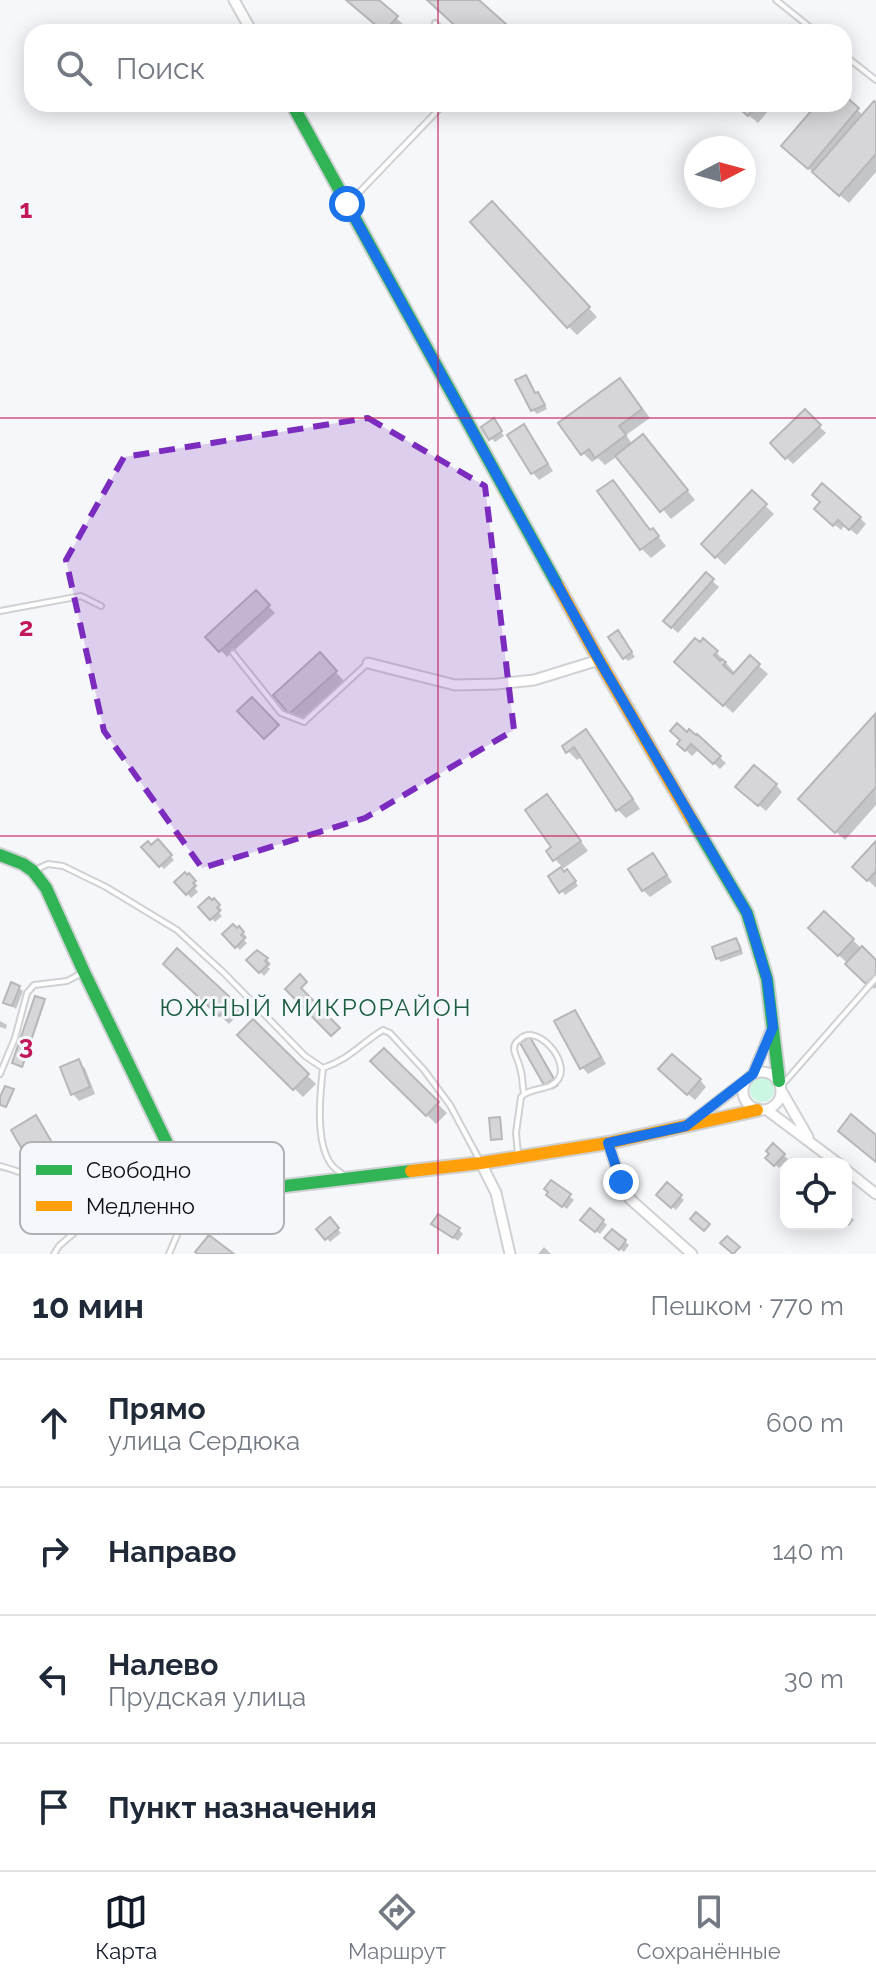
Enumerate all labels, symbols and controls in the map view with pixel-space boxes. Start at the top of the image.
search box [24,24,852,112]
icon: search [52,46,96,90]
text: Поиск [116,51,205,86]
north arrow [684,136,756,208]
route start [329,186,365,222]
text: 1 [20,194,33,224]
text: 2 [19,612,33,642]
district label: ЮЖНЫЙ МИКРОРАЙОН [159,993,473,1022]
text: 3 [19,1030,33,1060]
legend [20,1142,284,1234]
text: Свободно [86,1157,191,1183]
map controls [780,1158,852,1230]
button: locate [780,1158,852,1230]
route end [603,1164,639,1200]
text: Медленно [86,1193,195,1219]
text: 10 мин [32,1286,144,1326]
text: Пешком · 770 m [651,1291,844,1321]
text: Прямо [108,1391,206,1426]
icon: ahead [32,1401,76,1445]
text: 600 m [766,1408,844,1438]
text: улица Сердюка [108,1426,300,1456]
icon: right [32,1529,76,1573]
text: Направо [108,1534,237,1569]
text: 140 m [772,1536,844,1566]
text: Налево [108,1647,218,1682]
icon: left [32,1657,76,1701]
text: 30 m [784,1664,844,1694]
text: Прудская улица [108,1682,306,1712]
icon: arrive [32,1785,76,1829]
text: Пункт назначения [108,1790,377,1825]
tab: Карта [95,1890,157,1964]
tab: Маршрут [348,1890,446,1964]
tab: Сохранённые [637,1890,781,1964]

